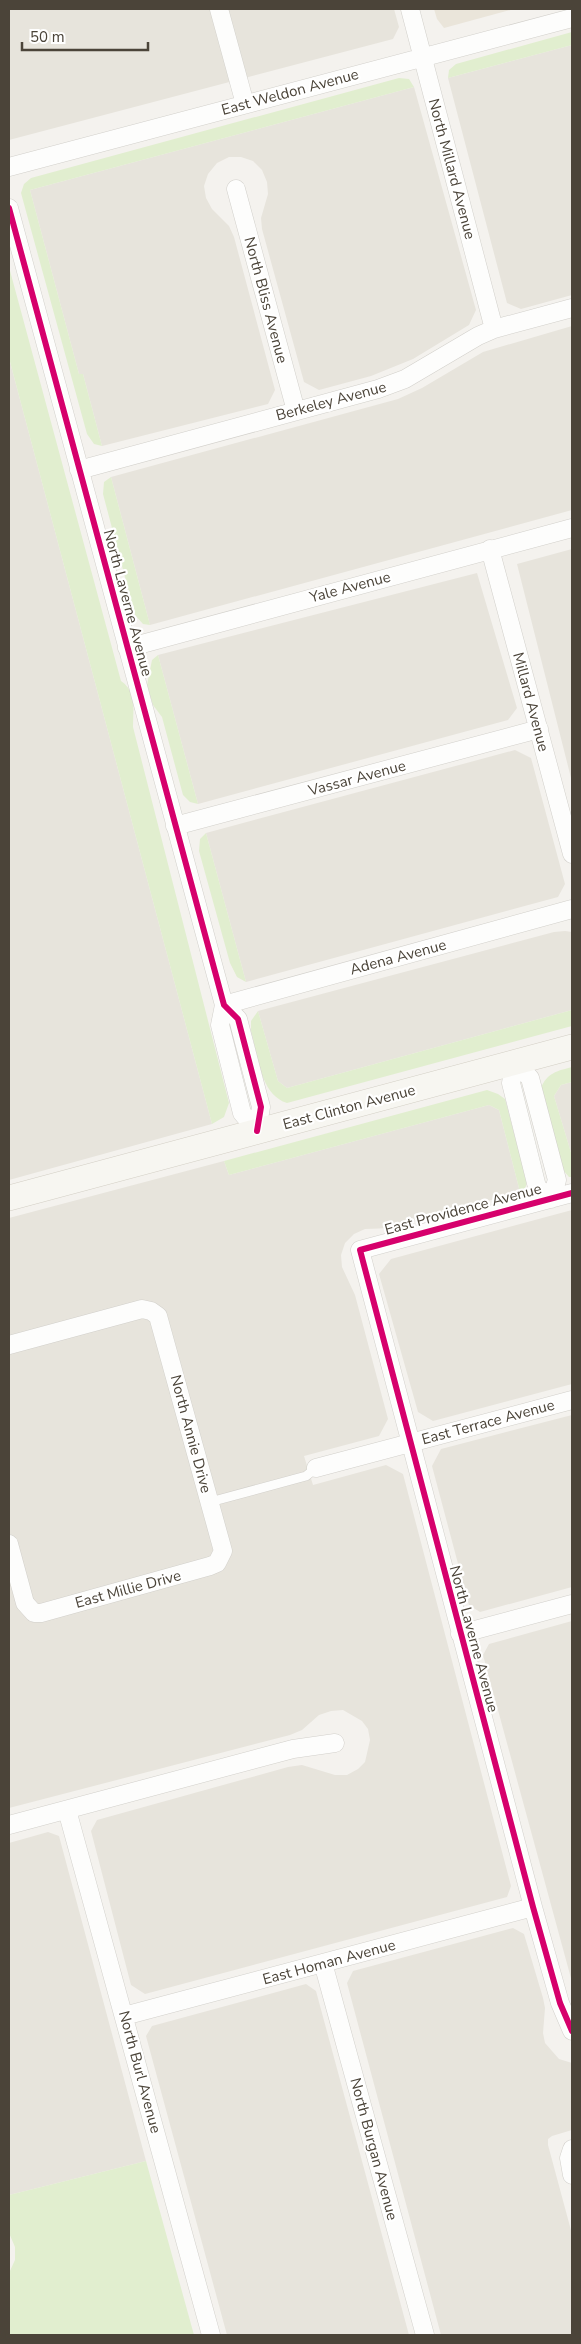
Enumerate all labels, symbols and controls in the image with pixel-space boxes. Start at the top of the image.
scale bar [22,20,149,52]
text: 50 m [30,27,65,47]
street label: East Weldon Avenue [219,64,361,120]
street label: North Millard Avenue [424,96,480,242]
street label: North Bliss Avenue [239,235,293,365]
street label: Berkeley Avenue [274,377,388,425]
street label: North Laverne Avenue [99,527,157,679]
street label: Yale Avenue [306,567,393,608]
street label: Millard Avenue [508,650,554,754]
street label: Vassar Avenue [305,755,408,801]
street label: Adena Avenue [348,935,448,979]
street label: East Clinton Avenue [281,1080,417,1134]
street label: East Providence Avenue [382,1178,544,1240]
street label: North Annie Drive [166,1373,216,1495]
street label: East Terrace Avenue [419,1395,557,1449]
street label: North Laverne Avenue [445,1563,503,1715]
street label: East Millie Drive [73,1565,183,1613]
street label: East Homan Avenue [260,1935,398,1989]
street label: North Burl Avenue [114,2009,166,2136]
street label: North Burgan Avenue [345,2075,403,2223]

